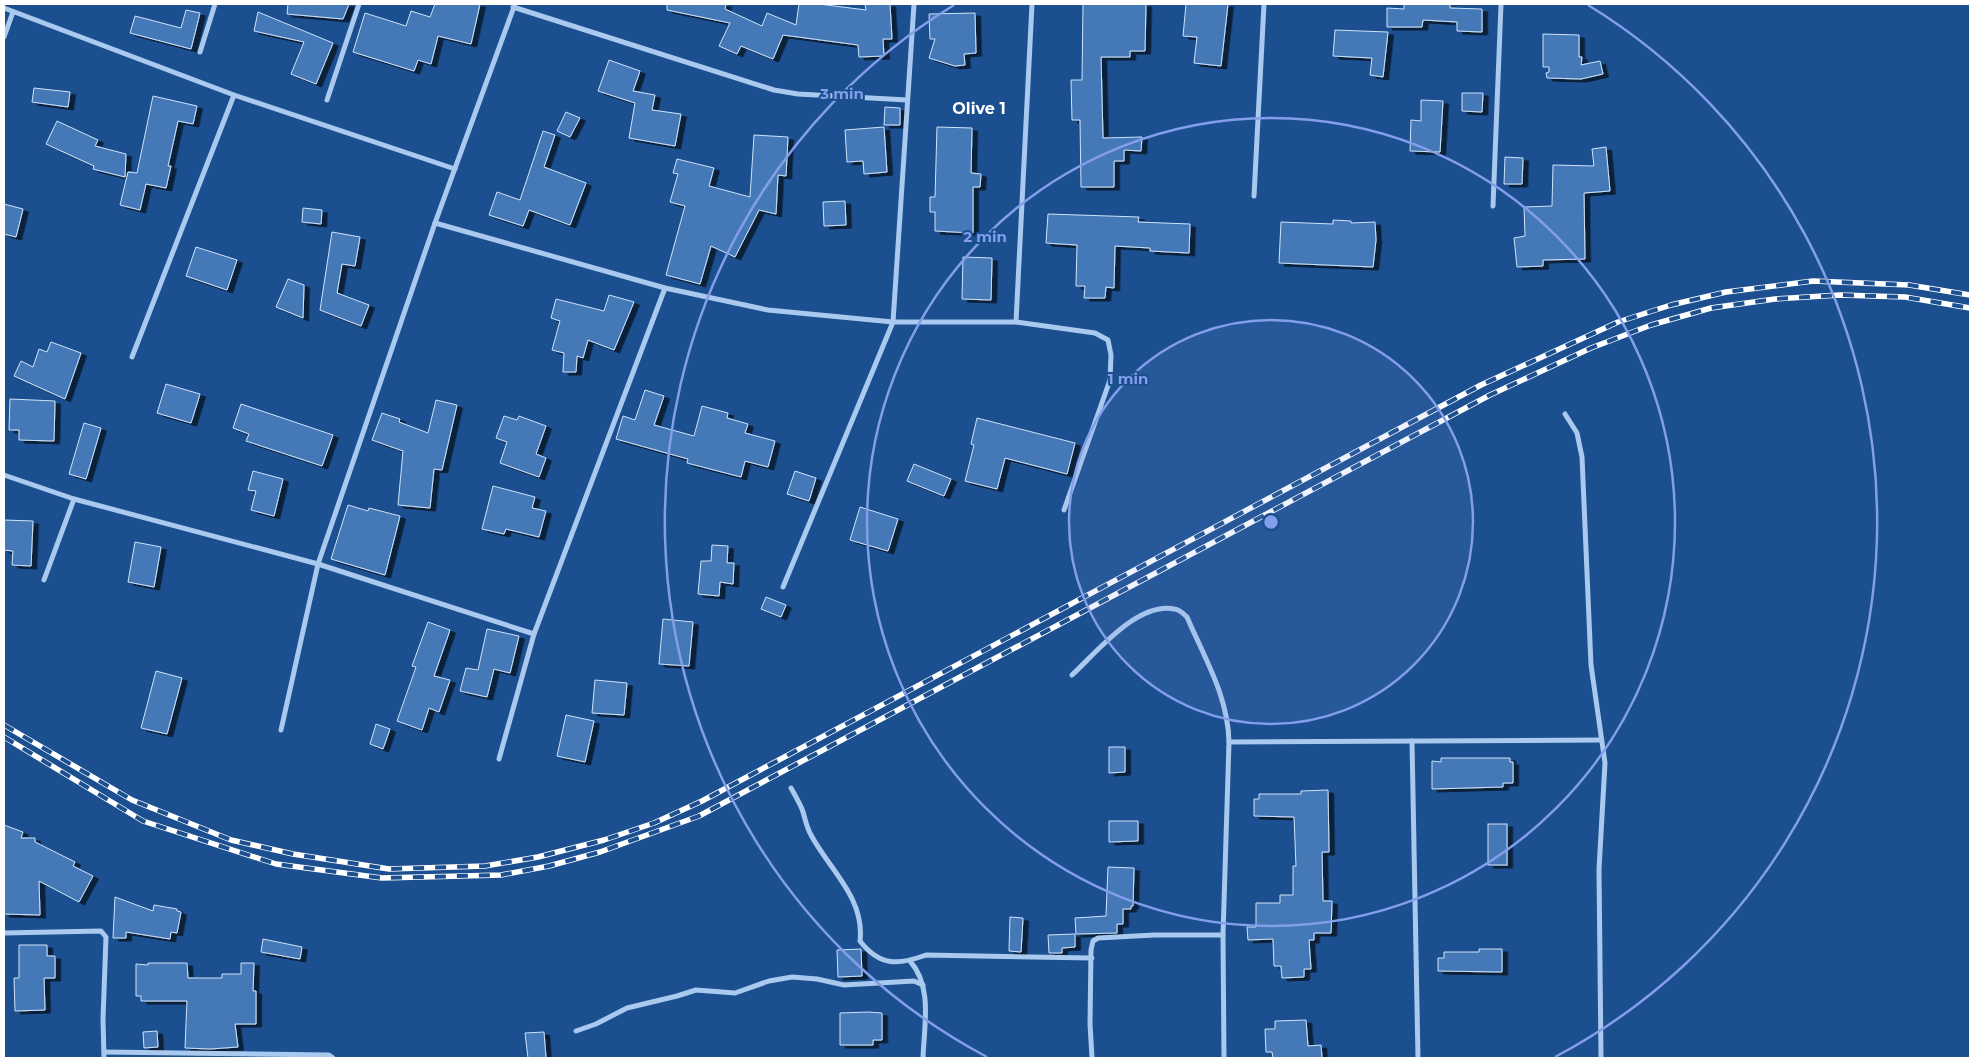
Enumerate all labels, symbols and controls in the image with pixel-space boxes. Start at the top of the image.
text: 3 min [819,84,864,103]
district label: Olive 1 [952,99,1006,118]
text: 2 min [963,227,1007,246]
text: 1 min [1108,369,1148,388]
centre of rings [1262,513,1280,531]

